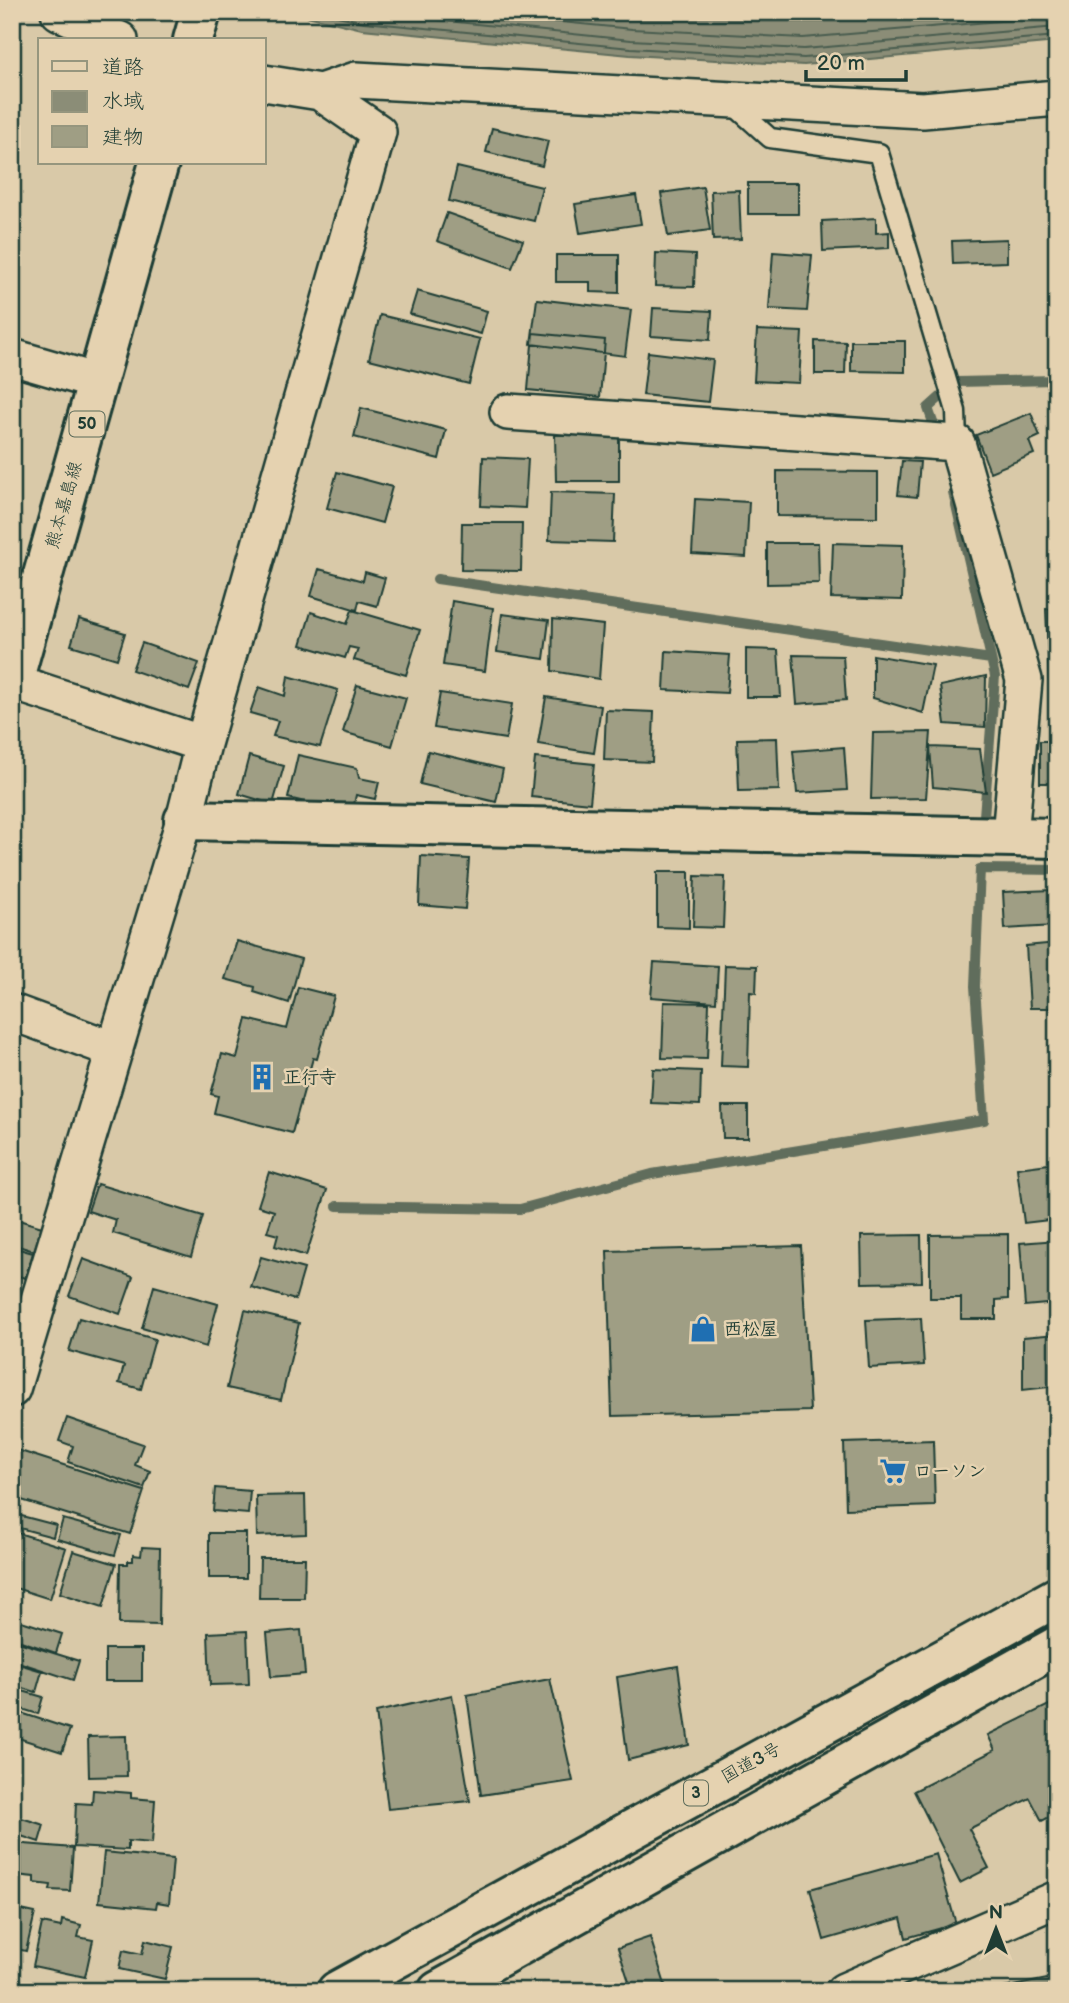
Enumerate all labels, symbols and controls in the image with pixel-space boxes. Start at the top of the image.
legend [38,38,266,164]
scale bar [806,38,906,82]
text: 20 m [817,51,865,76]
text: 道路 [102,55,144,80]
text: 水域 [102,89,144,114]
text: 建物 [102,125,144,150]
road number: 50 [70,412,104,436]
street label: 熊本嘉島線 [42,459,86,551]
building icon: 正行寺 [247,1062,277,1092]
place label: 正行寺 [283,1067,337,1088]
shop icon: 西松屋 [688,1314,718,1344]
place label: 西松屋 [724,1319,778,1340]
supermarket icon: ローソン [878,1456,908,1486]
place label: ローソン [914,1461,986,1482]
street label: 国道3号 [717,1738,785,1788]
road number: 3 [684,1781,708,1806]
north arrow [960,1895,1030,1965]
text: N [989,1902,1003,1925]

